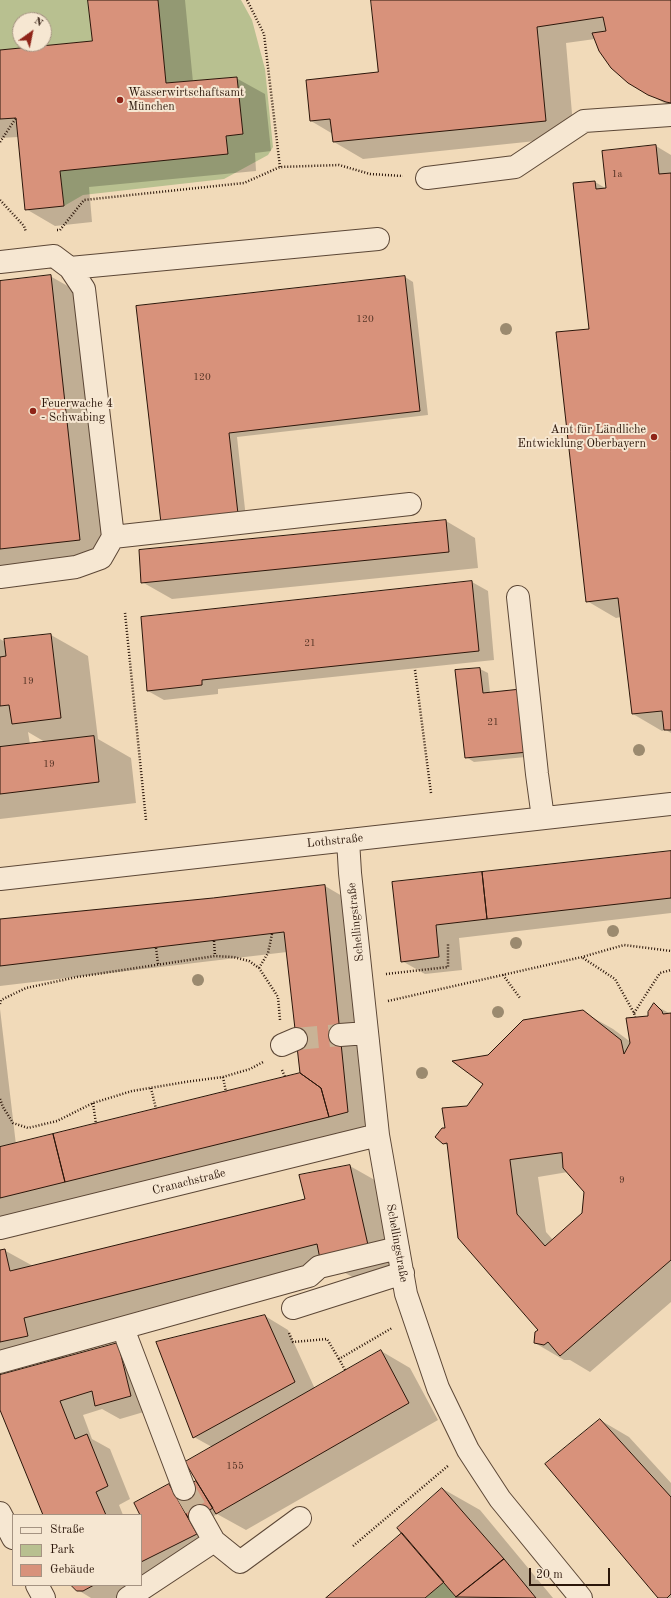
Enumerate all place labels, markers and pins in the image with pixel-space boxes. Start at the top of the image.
place label: Wasserwirtschaftsamt München [128,86,244,114]
marker: Wasserwirtschaftsamt München [115,95,125,105]
place label: Feuerwache 4 - Schwabing [41,397,113,425]
marker: Feuerwache 4 - Schwabing [28,406,38,416]
place label: Amt für Ländliche Entwicklung Oberbayern [517,423,646,451]
marker: Amt für Ländliche Entwicklung Oberbayern [649,432,659,442]

